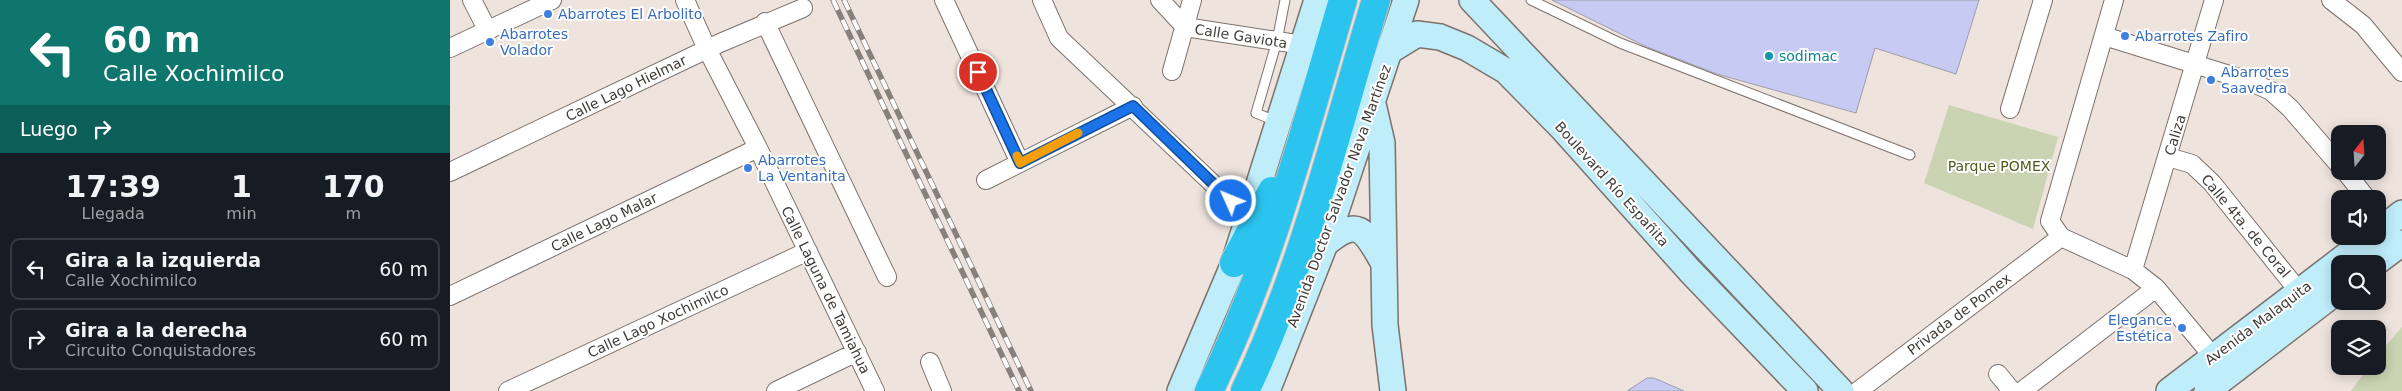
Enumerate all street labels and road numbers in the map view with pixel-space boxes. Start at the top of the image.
street label: Calle Gaviota [1194,21,1288,51]
street label: Calle Lago Hielmar [563,52,689,124]
street label: Avenida Doctor Salvador Nava Martínez [1284,62,1394,330]
street label: Caliza [2161,113,2189,157]
street label: Boulevard Río Españita [1552,118,1672,250]
street label: Calle 4ta. de Coral [2198,171,2294,281]
street label: Calle Lago Malar [548,189,660,255]
street label: Calle Laguna de Tamiahua [778,204,874,376]
street label: Privada de Pomex [1904,270,2014,358]
street label: Avenida Malaquita [2202,278,2314,368]
street label: Calle Lago Xochimilco [585,281,731,361]

